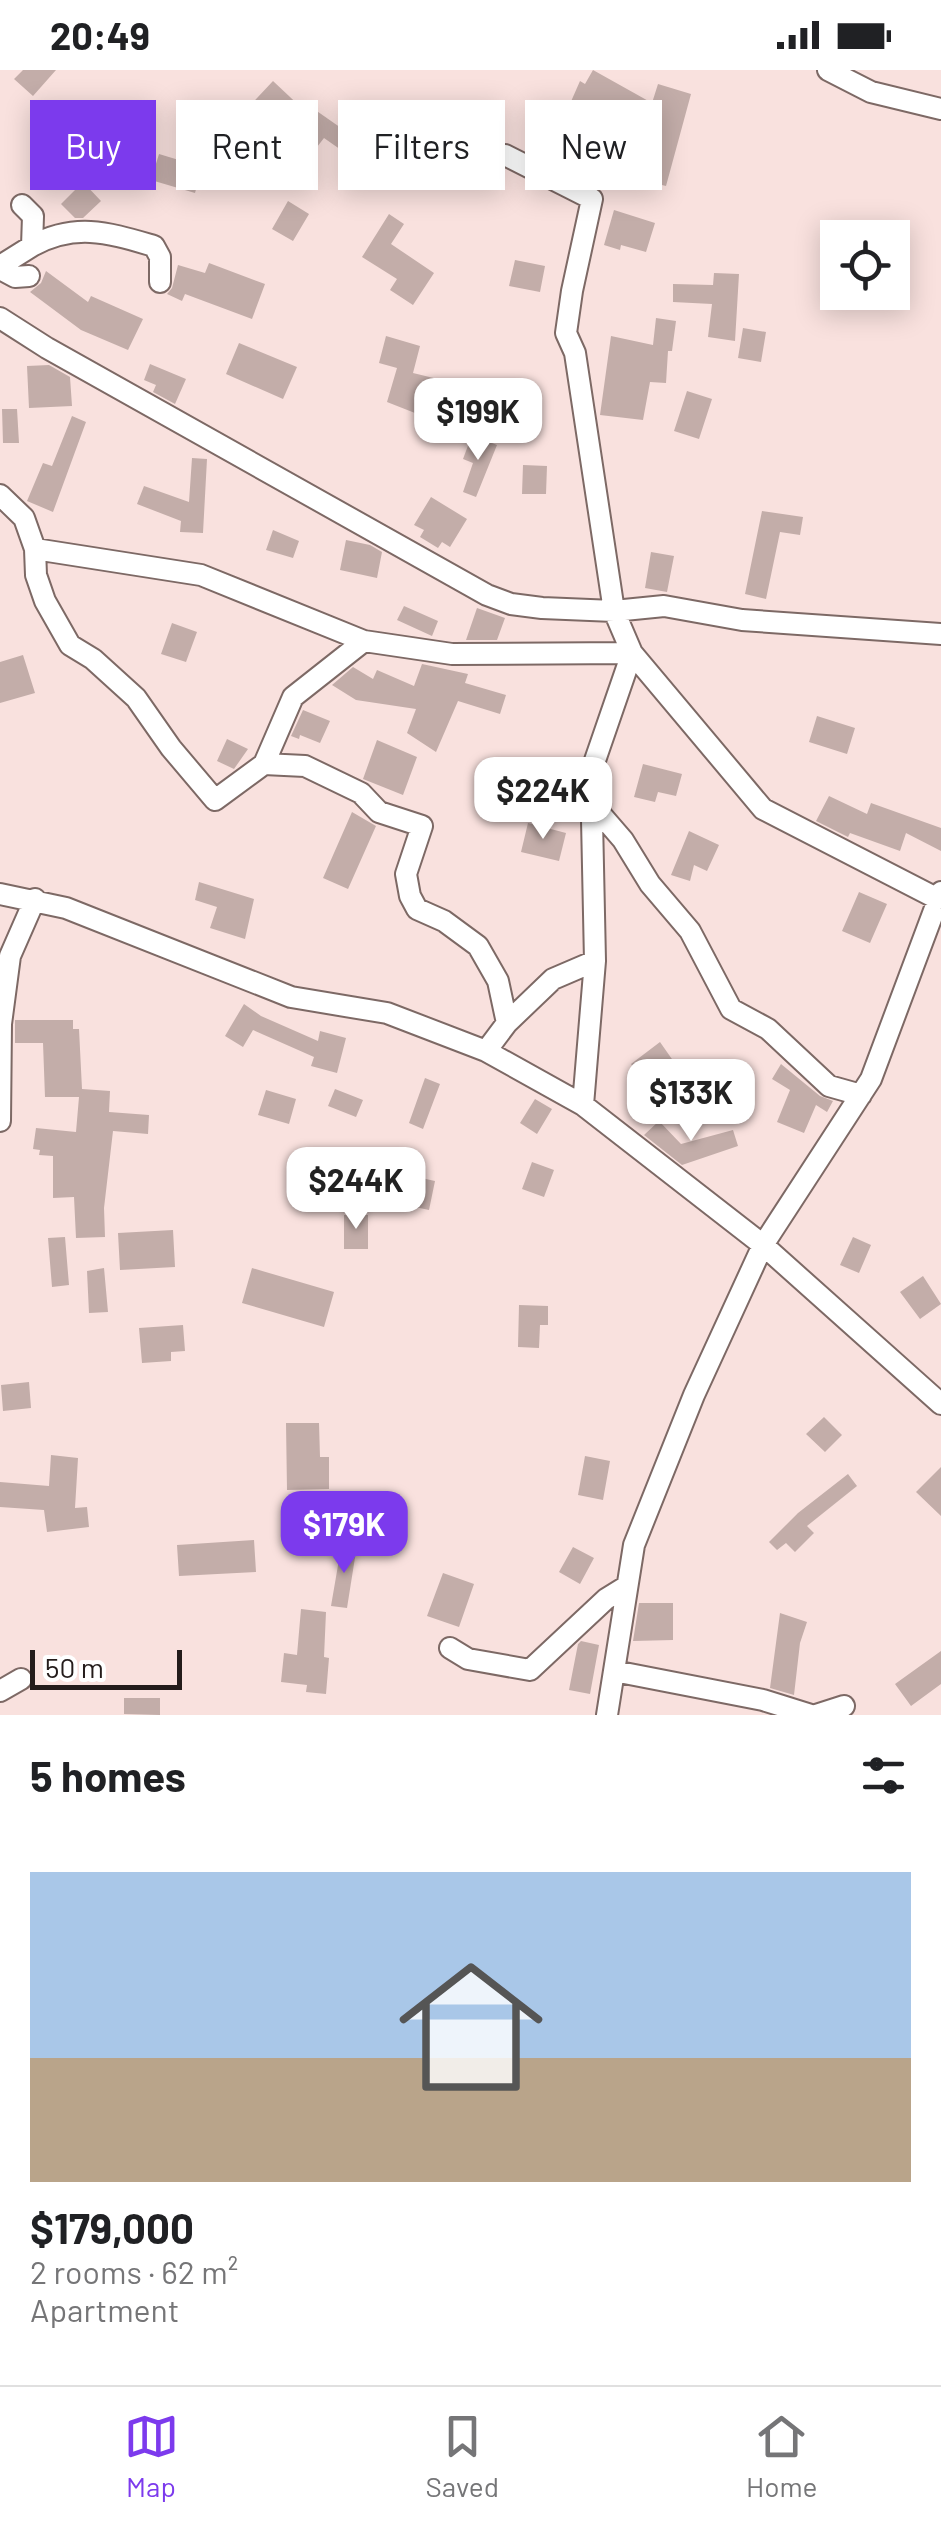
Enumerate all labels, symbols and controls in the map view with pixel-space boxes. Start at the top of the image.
text: 20:49 [50,12,150,58]
chip: Buy [30,100,156,190]
chip: Rent [176,100,318,190]
chip: Filters [338,100,505,190]
chip: New [525,100,662,190]
map controls [820,220,910,310]
button: locate [820,220,910,310]
pin: $199K [408,378,548,463]
text: $199K [436,391,520,429]
pin: $224K [473,757,613,842]
text: $224K [496,770,590,808]
pin: $133K [621,1059,761,1144]
text: $133K [649,1072,733,1110]
pin: $244K [286,1147,426,1232]
text: $244K [309,1160,403,1198]
pin: $179K [274,1491,414,1576]
text: $179K [303,1504,385,1542]
scale bar [30,1645,182,1690]
text: 50 m [45,1650,104,1684]
icon: filters [856,1748,911,1803]
text: 5 homes [30,1750,186,1800]
icon: home [381,1937,561,2117]
text: $179,000 [30,2202,194,2252]
text: 2 rooms · 62 m² [30,2252,238,2290]
text: Apartment [30,2290,179,2328]
tab: Map [124,2409,179,2503]
tab: Saved [426,2409,499,2503]
tab: Home [746,2409,817,2503]

